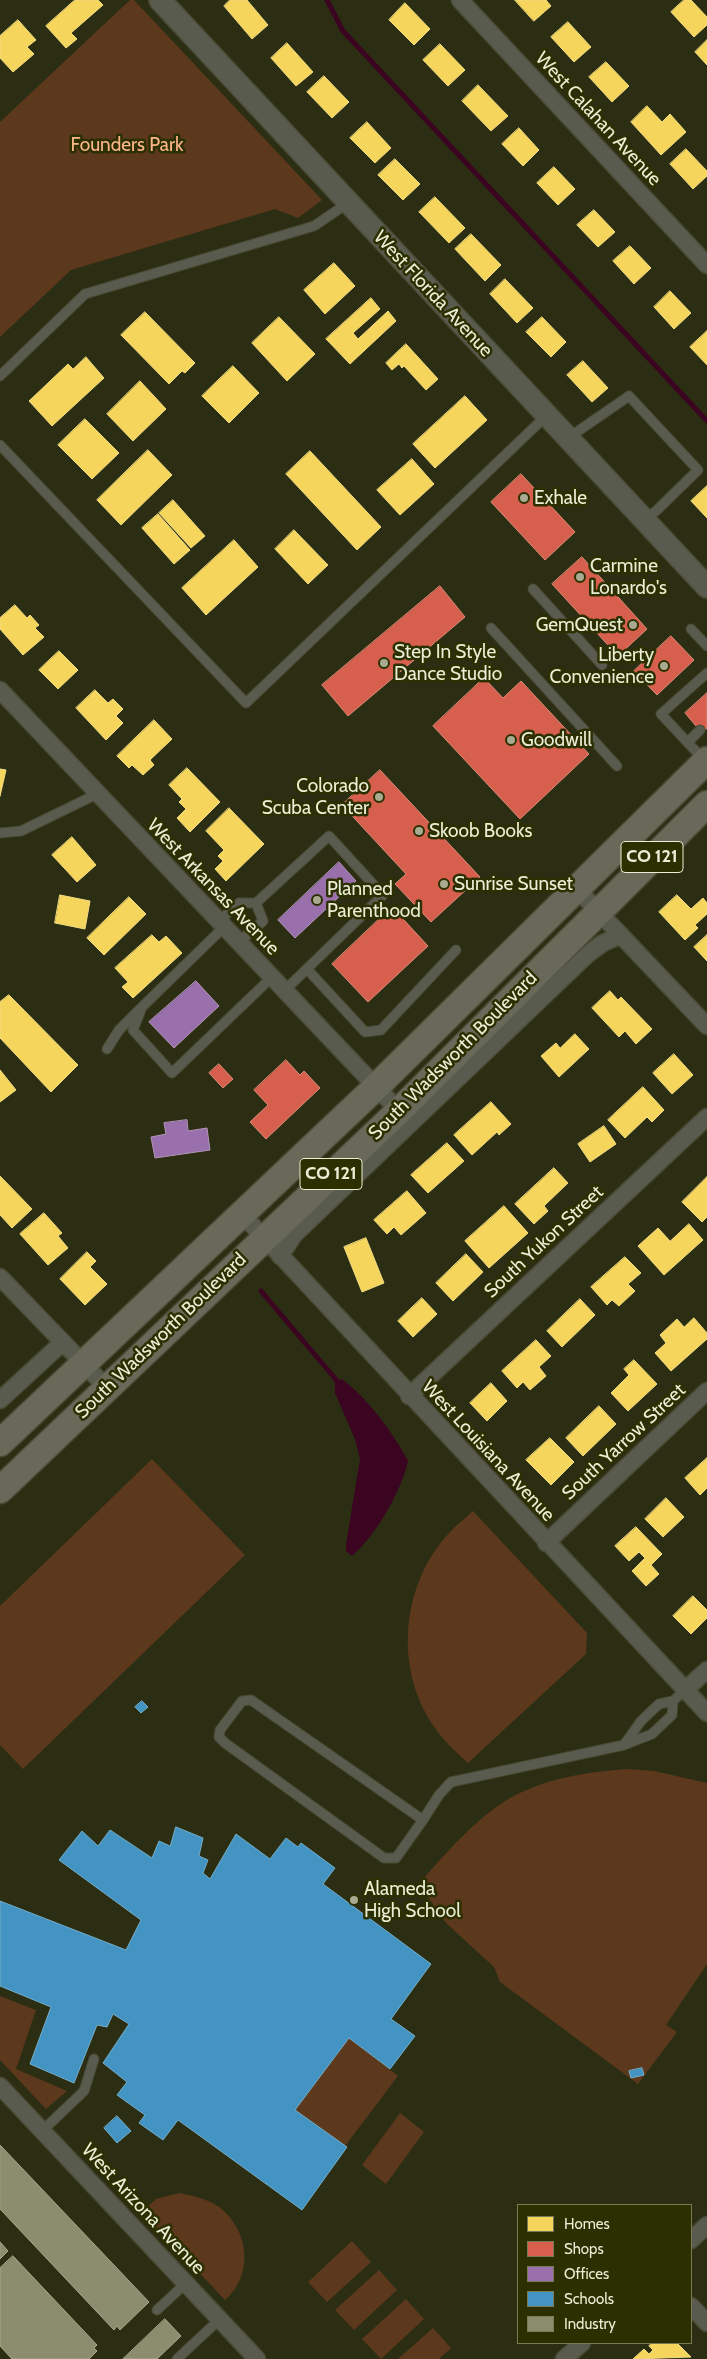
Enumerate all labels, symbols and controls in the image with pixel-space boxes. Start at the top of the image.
street label: West Calahan Avenue [530,47,666,191]
park label: Founders Park [71,134,183,156]
street label: West Florida Avenue [369,226,497,362]
place label: Exhale [534,487,587,509]
marker: Exhale [518,492,530,504]
place label: Carmine Lonardo's [590,555,667,599]
marker: Carmine Lonardo's [574,571,586,583]
place label: GemQuest [536,614,623,636]
marker: GemQuest [627,619,639,631]
place label: Step In Style Dance Studio [394,641,502,685]
place label: Liberty Convenience [550,644,654,688]
marker: Step In Style Dance Studio [378,657,390,669]
marker: Liberty Convenience [658,660,670,672]
place label: Goodwill [521,729,592,751]
marker: Goodwill [505,734,517,746]
place label: Colorado Scuba Center [262,775,369,819]
marker: Colorado Scuba Center [373,791,385,803]
street label: West Arkansas Avenue [142,814,284,960]
place label: Skoob Books [429,820,532,842]
marker: Skoob Books [413,825,425,837]
road number: CO 121 [621,842,683,872]
place label: Sunrise Sunset [454,873,573,895]
place label: Planned Parenthood [327,878,421,922]
marker: Sunrise Sunset [438,878,450,890]
marker: Planned Parenthood [311,894,323,906]
street label: South Wadsworth Boulevard [364,967,542,1145]
road number: CO 121 [300,1158,362,1190]
street label: South Yukon Street [480,1181,608,1303]
street label: South Wadsworth Boulevard [71,1248,251,1424]
street label: West Louisiana Avenue [417,1376,559,1526]
street label: South Yarrow Street [558,1379,690,1505]
place label: Alameda High School [364,1878,461,1922]
marker: Alameda High School [348,1894,360,1906]
street label: West Arizona Avenue [76,2139,210,2279]
legend [517,2204,692,2344]
text: Homes [564,2215,610,2233]
text: Shops [564,2240,604,2258]
text: Offices [564,2265,609,2283]
text: Schools [564,2290,614,2308]
text: Industry [564,2315,616,2333]

